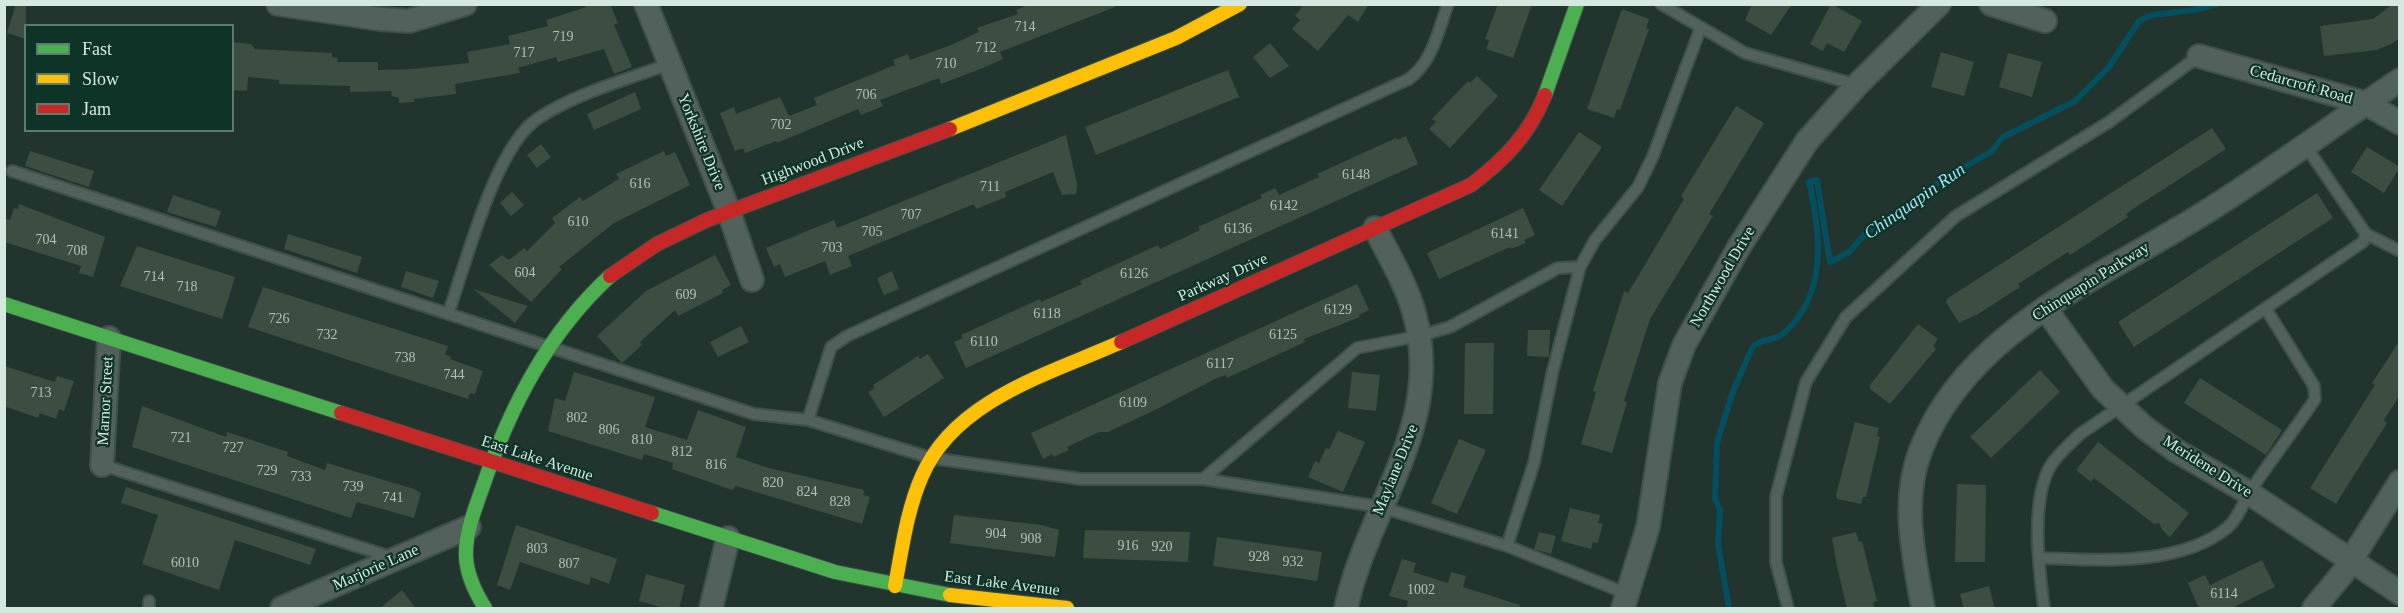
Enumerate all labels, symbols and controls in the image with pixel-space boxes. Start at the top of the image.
house number: 714 [1014,19,1036,35]
legend [24,24,234,132]
house number: 719 [552,29,574,45]
text: Fast [82,39,112,59]
house number: 712 [976,40,996,56]
house number: 717 [514,45,534,61]
house number: 710 [936,56,956,72]
street label: Cedarcroft Road [2247,61,2355,109]
text: Slow [82,69,119,89]
house number: 706 [856,87,876,103]
street label: Yorkshire Drive [673,91,729,193]
text: Jam [82,99,111,119]
house number: 702 [770,117,792,133]
street label: Highwood Drive [759,134,867,190]
water label: Chinquapin Run [1860,159,1970,245]
house number: 6148 [1342,167,1370,183]
house number: 616 [630,176,650,192]
house number: 711 [980,179,1000,195]
house number: 6142 [1270,198,1298,214]
house number: 707 [900,207,922,223]
house number: 610 [568,214,588,230]
house number: 6136 [1224,221,1252,237]
street label: Northwood Drive [1686,223,1760,331]
house number: 705 [862,224,882,240]
house number: 6141 [1491,226,1519,242]
house number: 704 [36,232,57,248]
street label: Chinquapin Parkway [2029,238,2153,326]
house number: 703 [822,240,842,256]
house number: 708 [66,243,88,259]
street label: Parkway Drive [1175,250,1271,306]
house number: 604 [514,265,536,281]
house number: 6126 [1120,266,1148,282]
house number: 714 [144,269,164,285]
house number: 718 [176,279,198,295]
house number: 609 [676,287,696,303]
house number: 6129 [1324,302,1352,318]
house number: 6118 [1033,306,1061,322]
house number: 726 [268,311,290,327]
house number: 732 [316,327,338,343]
house number: 6125 [1269,327,1297,343]
house number: 6110 [970,334,998,350]
house number: 738 [394,350,416,366]
street label: Marnor Street [94,356,118,446]
house number: 6117 [1206,356,1234,372]
house number: 744 [444,367,464,383]
house number: 713 [30,385,51,401]
house number: 6109 [1119,395,1147,411]
house number: 802 [566,410,588,426]
house number: 806 [598,422,620,438]
street label: Maylane Drive [1369,422,1423,518]
house number: 721 [170,430,192,446]
street label: East Lake Avenue [479,432,595,486]
house number: 810 [632,432,652,448]
street label: Meridene Drive [2159,432,2255,502]
house number: 727 [222,440,244,456]
house number: 812 [672,444,692,460]
house number: 816 [706,457,726,473]
house number: 729 [256,463,278,479]
house number: 733 [290,469,312,485]
house number: 820 [762,475,784,491]
house number: 739 [342,479,364,495]
house number: 824 [796,484,818,500]
house number: 741 [382,490,404,506]
house number: 828 [830,494,850,510]
house number: 904 [986,526,1006,542]
house number: 908 [1020,531,1042,547]
house number: 916 [1118,538,1138,554]
house number: 920 [1152,539,1172,555]
street label: Marjorie Lane [330,541,422,595]
house number: 803 [526,541,548,557]
house number: 928 [1248,549,1270,565]
house number: 932 [1282,554,1304,570]
house number: 6010 [171,555,199,571]
house number: 807 [558,556,580,572]
street label: East Lake Avenue [943,567,1061,601]
house number: 1002 [1407,582,1435,598]
house number: 6114 [2210,586,2238,602]

